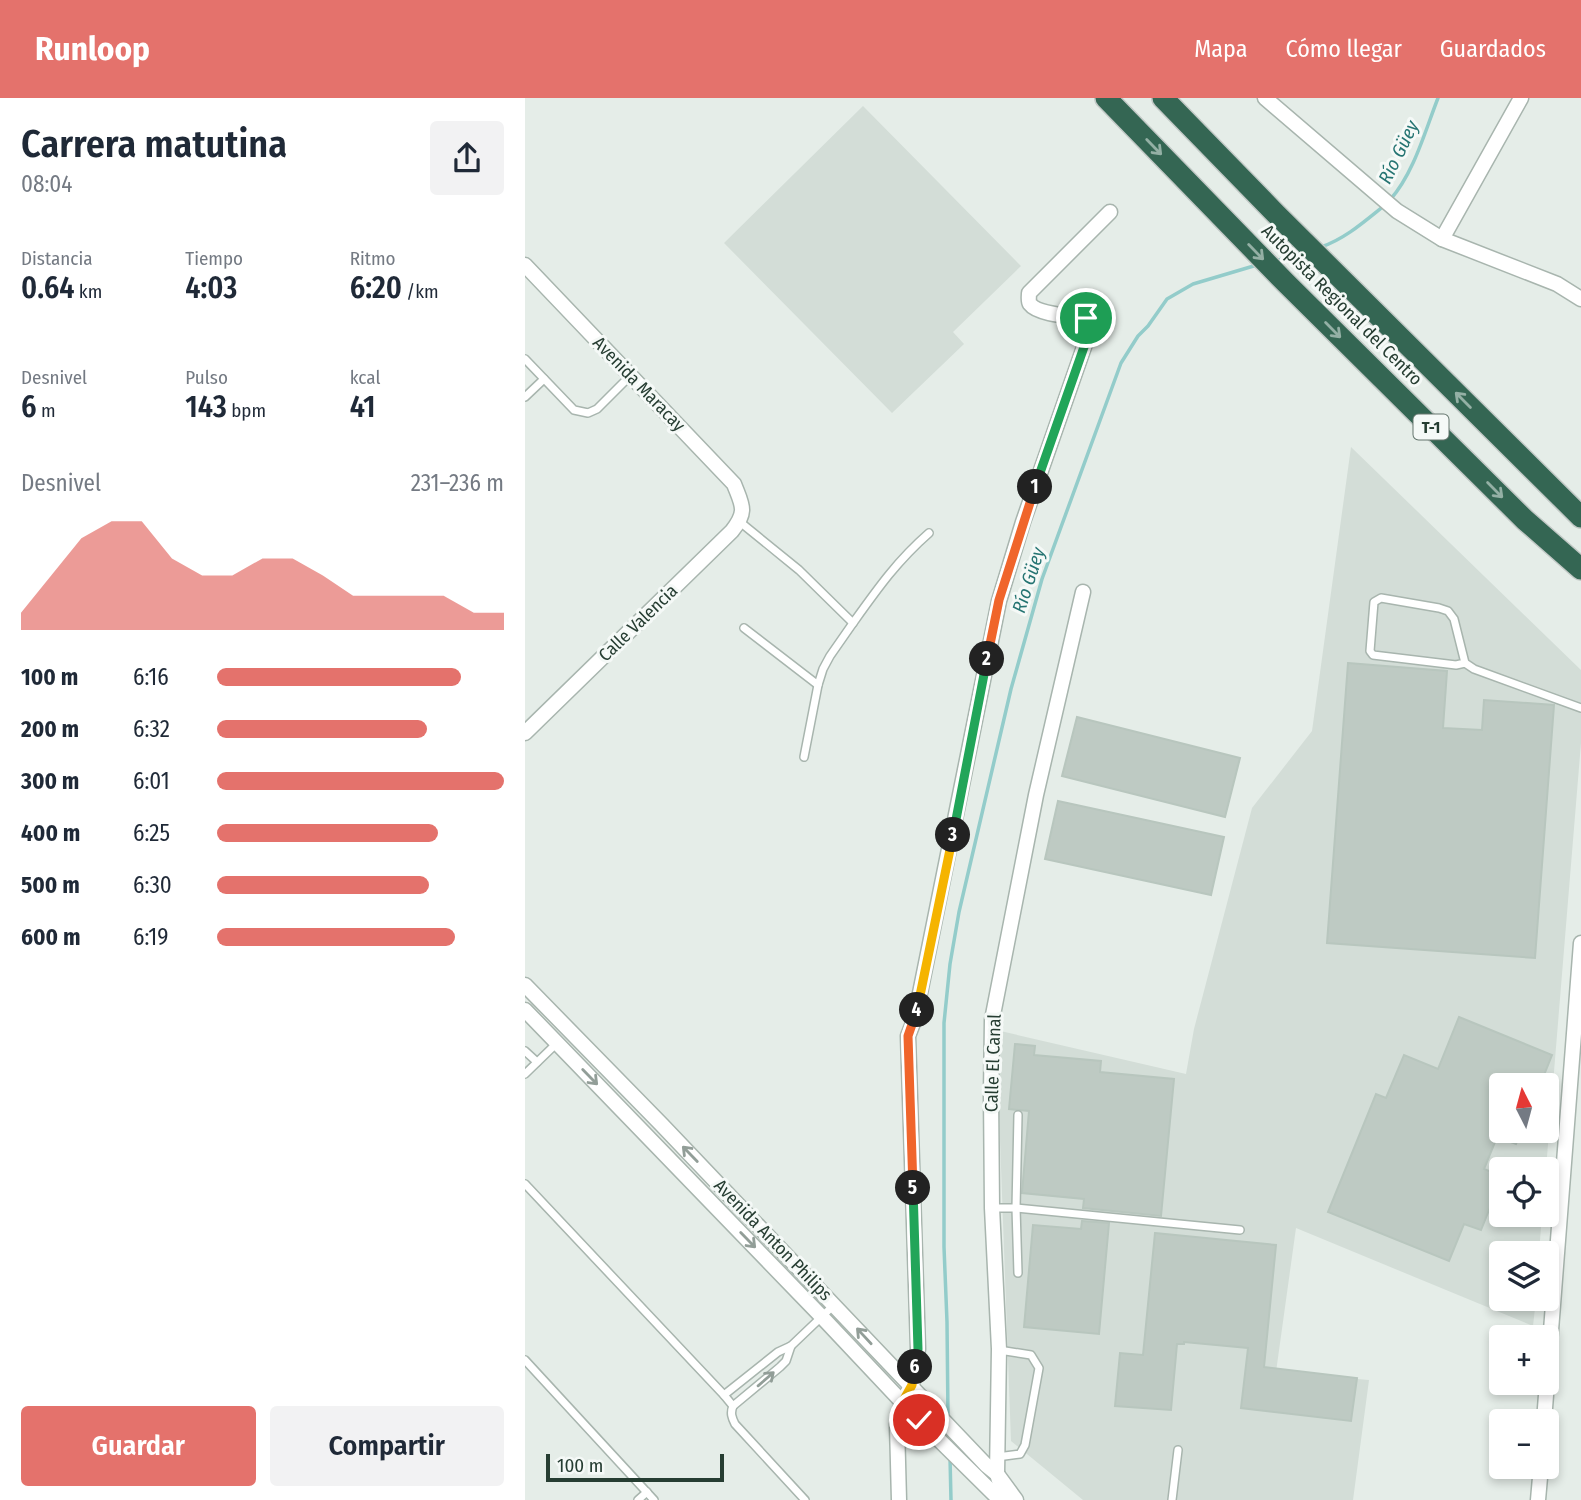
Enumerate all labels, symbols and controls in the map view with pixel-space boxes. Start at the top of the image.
text: Runloop [35,29,150,69]
text: Mapa [1194,35,1247,63]
text: Cómo llegar [1285,35,1402,63]
text: Guardados [1440,35,1546,63]
water label: Río Güey [1373,116,1424,188]
text: Carrera matutina [21,121,287,167]
button: share [430,121,504,195]
one-way arrow [1146,138,1163,155]
text: 08:04 [21,170,72,198]
street label: Autopista Regional del Centro [1257,220,1427,390]
one-way arrow [1248,243,1265,260]
text: Distancia [21,247,93,270]
text: Tiempo [185,247,243,270]
text: Ritmo [350,247,396,270]
text: 0.64 [21,270,74,306]
text: 4:03 [185,270,237,306]
text: 6:20 [350,270,402,306]
text: km [74,280,102,303]
text: /km [402,280,439,303]
pin [1056,288,1116,348]
icon: arrive [1067,299,1105,337]
one-way arrow [1324,321,1341,338]
street label: Avenida Maracay [588,332,690,436]
text: Desnivel [21,366,87,389]
text: Pulso [185,366,228,389]
text: kcal [350,366,380,389]
text: 6 [21,389,36,425]
text: 143 [185,389,227,425]
text: 41 [350,389,375,425]
one-way arrow [1454,392,1471,409]
text: m [36,399,56,422]
text: bpm [227,399,266,422]
road number: T-1 [1413,414,1448,440]
text: Desnivel [21,469,101,497]
text: 231–236 m [411,469,504,497]
pin: 1 [1017,470,1053,504]
text: 1 [1030,475,1039,498]
one-way arrow [1486,481,1503,498]
water label: Río Güey [1007,544,1050,616]
street label: Calle Valencia [594,580,682,666]
pin: 2 [969,642,1005,676]
text: 2 [982,647,991,670]
text: 100 m [21,663,78,691]
text: 6:16 [133,663,169,691]
text: 200 m [21,715,79,743]
text: 6:32 [133,715,170,743]
text: 300 m [21,767,79,795]
text: 6:01 [133,767,170,795]
pin: 3 [935,818,971,852]
text: 400 m [21,819,80,847]
text: 6:25 [133,819,170,847]
text: 3 [948,823,957,846]
text: 500 m [21,871,80,899]
text: 6:30 [133,871,172,899]
text: 600 m [21,923,80,951]
text: 6:19 [133,923,169,951]
pin: 4 [899,992,935,1028]
text: 4 [912,998,921,1021]
street label: Calle El Canal [980,1013,1006,1112]
one-way arrow [581,1068,598,1085]
north arrow [1489,1073,1559,1143]
map controls [1489,1073,1559,1479]
one-way arrow [682,1146,699,1163]
button: locate [1489,1157,1559,1227]
pin: 5 [895,1170,931,1206]
street label: Avenida Anton Philips [709,1175,837,1306]
text: 5 [908,1176,917,1199]
one-way arrow [739,1232,756,1249]
button: layers [1489,1241,1559,1311]
button: + [1489,1325,1559,1395]
one-way arrow [856,1328,873,1345]
pin: 6 [897,1350,933,1384]
text: 6 [910,1355,919,1378]
one-way arrow [757,1371,775,1387]
pin [889,1390,949,1450]
icon: check [900,1401,938,1439]
button: Guardar [21,1406,256,1486]
button: Compartir [270,1406,504,1486]
button: − [1489,1409,1559,1479]
scale bar [546,1451,725,1483]
text: 100 m [557,1454,603,1477]

